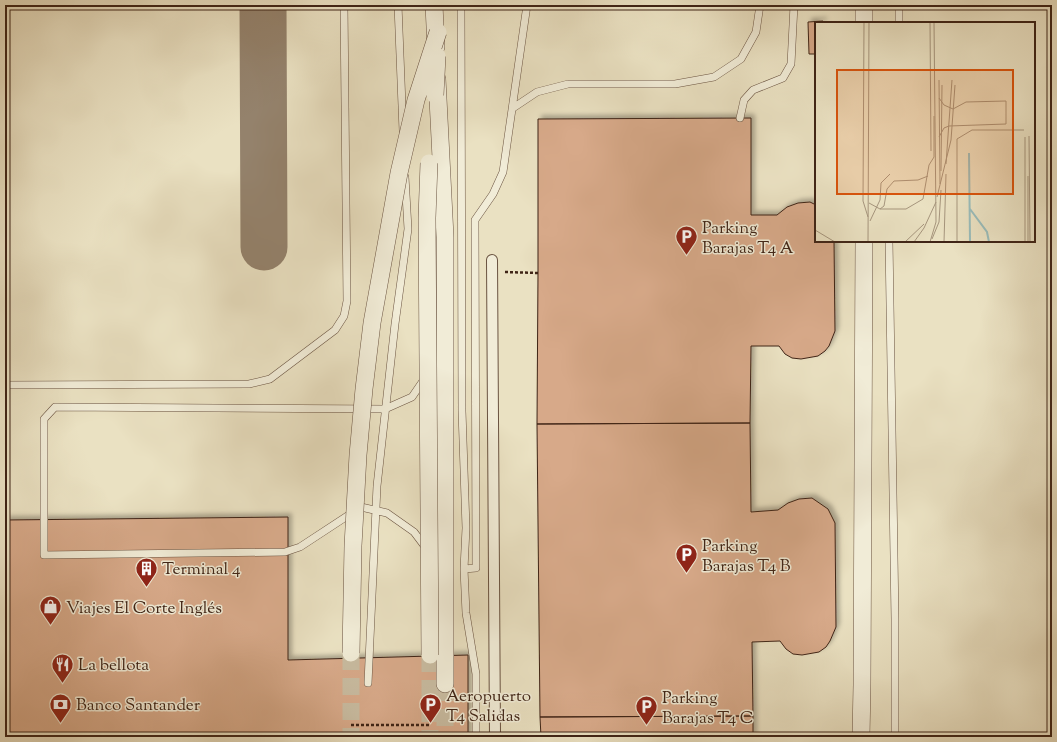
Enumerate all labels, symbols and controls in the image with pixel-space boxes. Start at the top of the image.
inset map [815,22,1035,242]
place label: Parking Barajas T4 A [702,217,794,261]
parking icon: Parking Barajas T4 A [673,224,699,257]
place label: Parking Barajas T4 B [702,535,791,579]
parking icon: Parking Barajas T4 B [674,542,700,575]
building icon: Terminal 4 [133,555,159,588]
place label: Terminal 4 [162,558,241,582]
shop icon: Viajes El Corte Inglés [38,594,64,627]
place label: Viajes El Corte Inglés [66,597,222,621]
restaurant icon: La bellota [49,651,75,684]
place label: La bellota [78,654,149,678]
place label: Aeropuerto T4 Salidas [446,685,531,729]
place label: Parking Barajas T4 C [662,687,754,731]
bank icon: Banco Santander [47,691,73,724]
parking icon: Aeropuerto T4 Salidas [417,692,443,725]
place label: Banco Santander [76,694,201,718]
parking icon: Parking Barajas T4 C [634,694,660,727]

